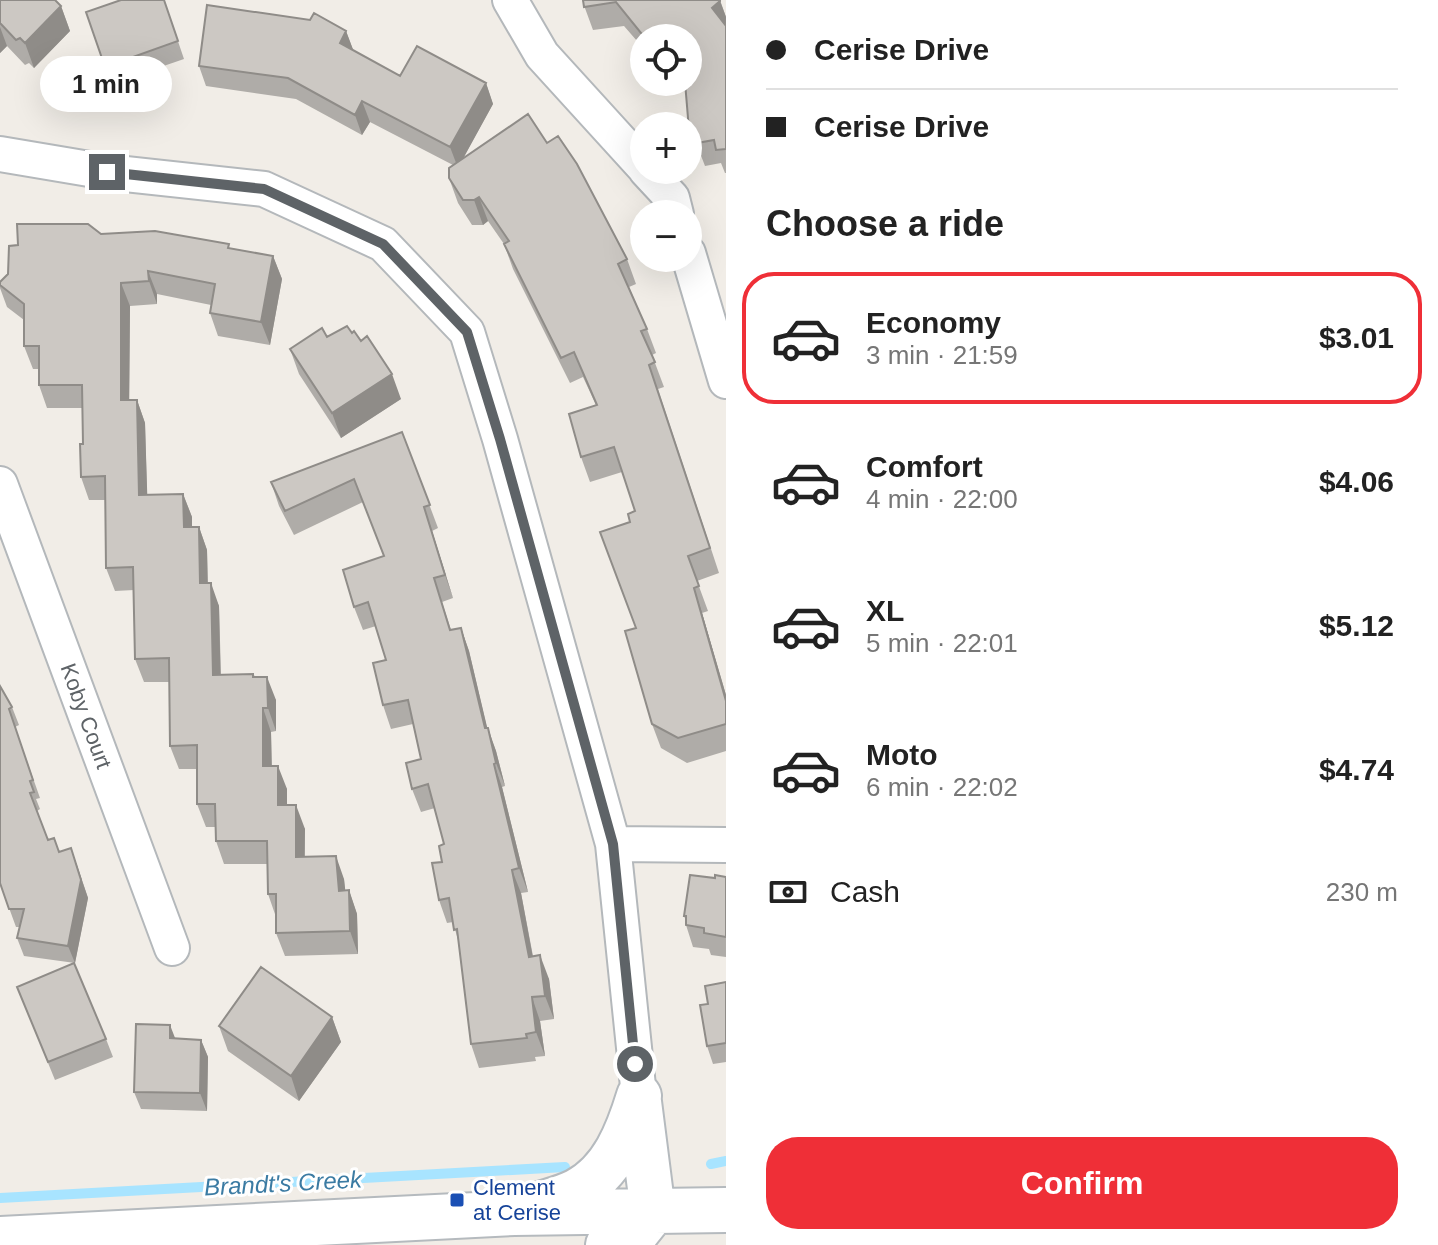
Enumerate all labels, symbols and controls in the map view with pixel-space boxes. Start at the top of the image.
map controls [630,24,702,272]
button: locate [630,24,702,96]
text: Cerise Drive [814,33,989,66]
callout: 1 min [41,56,173,112]
text: 1 min [72,69,140,99]
text: Cerise Drive [814,110,989,143]
button: + [630,112,702,184]
route end [89,154,125,190]
button: − [630,200,702,272]
text: Choose a ride [766,203,1004,244]
icon: car [770,302,842,374]
text: Economy [866,306,1001,339]
text: $3.01 [1319,321,1394,354]
text: 3 min · 21:59 [866,340,1018,370]
icon: car [770,446,842,518]
text: Comfort [866,450,983,483]
text: $4.06 [1319,465,1394,498]
text: 4 min · 22:00 [866,484,1018,514]
icon: car [770,590,842,662]
text: XL [866,594,904,627]
text: $5.12 [1319,609,1394,642]
text: 5 min · 22:01 [866,628,1018,658]
street label: Koby Court [55,660,117,772]
icon: car [770,734,842,806]
text: Moto [866,738,938,771]
text: $4.74 [1319,753,1394,786]
text: 6 min · 22:02 [866,772,1018,802]
icon: cash [766,870,810,914]
text: Cash [830,875,900,908]
text: 230 m [1326,877,1398,907]
route start [617,1046,653,1082]
button: Confirm [766,1137,1398,1229]
water label: Brandt's Creek [203,1165,365,1201]
place label: Clement at Cerise [473,1175,561,1225]
marker: Clement at Cerise [448,1191,466,1209]

